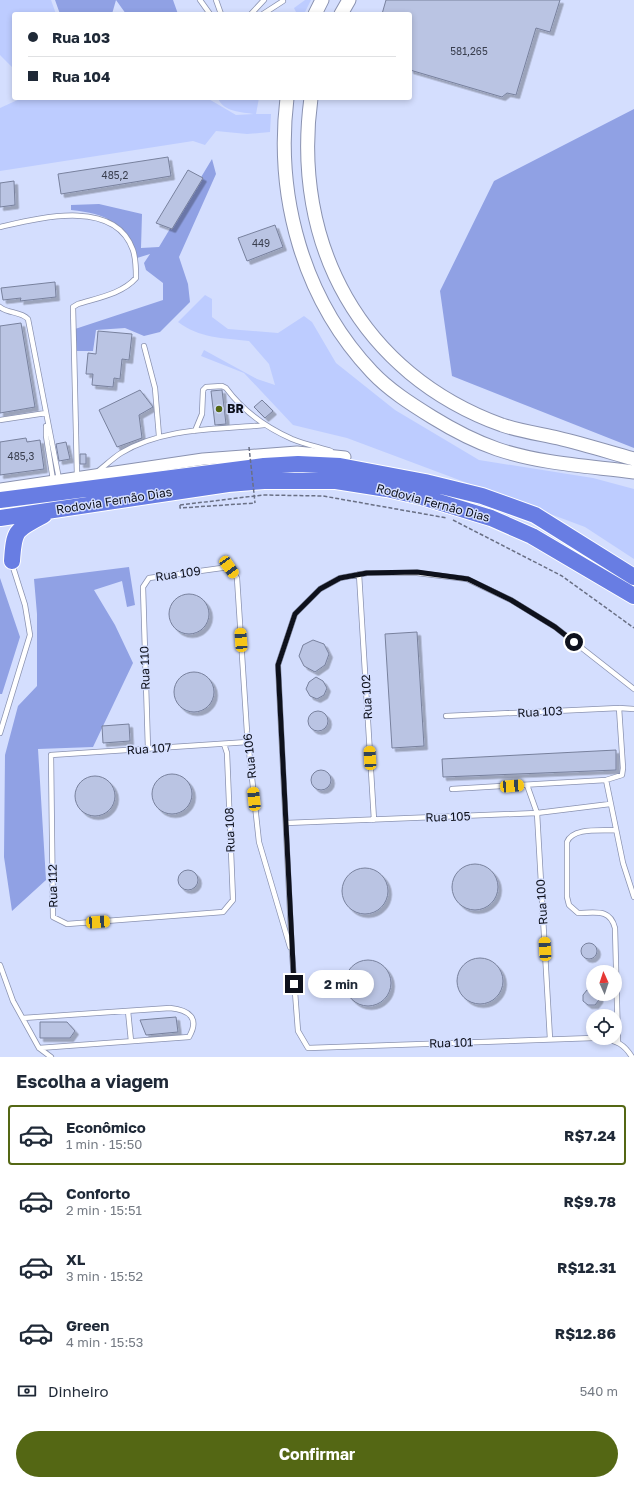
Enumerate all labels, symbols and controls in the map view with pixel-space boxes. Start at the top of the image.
text: Rua 103 [52,28,110,46]
house number: 581,265 [450,45,488,57]
text: Rua 104 [52,67,110,85]
house number: 485,2 [102,169,129,181]
house number: 449 [252,237,270,249]
place label: BR [227,401,244,416]
marker: BR [214,404,224,414]
house number: 485,3 [8,450,35,462]
street label: Rodovia Fernão Dias [375,480,492,525]
street label: Rodovia Fernão Dias [55,484,173,517]
car [217,554,241,580]
street label: Rua 109 [154,563,201,584]
car [234,628,248,652]
route start [565,633,583,651]
street label: Rua 110 [136,646,153,690]
street label: Rua 102 [358,674,375,720]
street label: Rua 103 [517,703,563,720]
street label: Rua 106 [240,733,259,779]
street label: Rua 107 [126,739,172,758]
car [363,746,377,770]
car [500,779,524,793]
car [247,786,261,812]
street label: Rua 108 [221,807,238,853]
street label: Rua 105 [425,808,471,825]
street label: Rua 112 [45,864,60,908]
street label: Rua 100 [532,879,551,925]
car [86,915,110,929]
car [538,937,552,961]
north arrow [586,965,622,1001]
map controls [586,965,622,1045]
callout: 2 min [308,970,374,998]
route end [285,975,303,993]
text: 2 min [324,976,358,992]
button: locate [586,1009,622,1045]
street label: Rua 101 [429,1034,473,1051]
text: Escolha a viagem [16,1070,169,1092]
icon: car [18,1117,54,1153]
text: Econômico [66,1118,146,1136]
text: R$7.24 [564,1126,616,1144]
text: 1 min · 15:50 [66,1136,142,1152]
icon: car [18,1183,54,1219]
text: Conforto [66,1184,130,1202]
text: R$9.78 [563,1192,616,1210]
text: 2 min · 15:51 [66,1202,142,1218]
icon: car [18,1249,54,1285]
text: XL [66,1250,85,1268]
text: R$12.31 [557,1258,616,1276]
text: 3 min · 15:52 [66,1268,143,1284]
icon: car [18,1315,54,1351]
text: Green [66,1316,109,1334]
text: R$12.86 [555,1324,616,1342]
text: 4 min · 15:53 [66,1334,143,1350]
icon: cash [16,1380,38,1402]
text: Dinheiro [48,1382,108,1400]
text: 540 m [580,1383,618,1399]
button: Confirmar [16,1431,618,1477]

